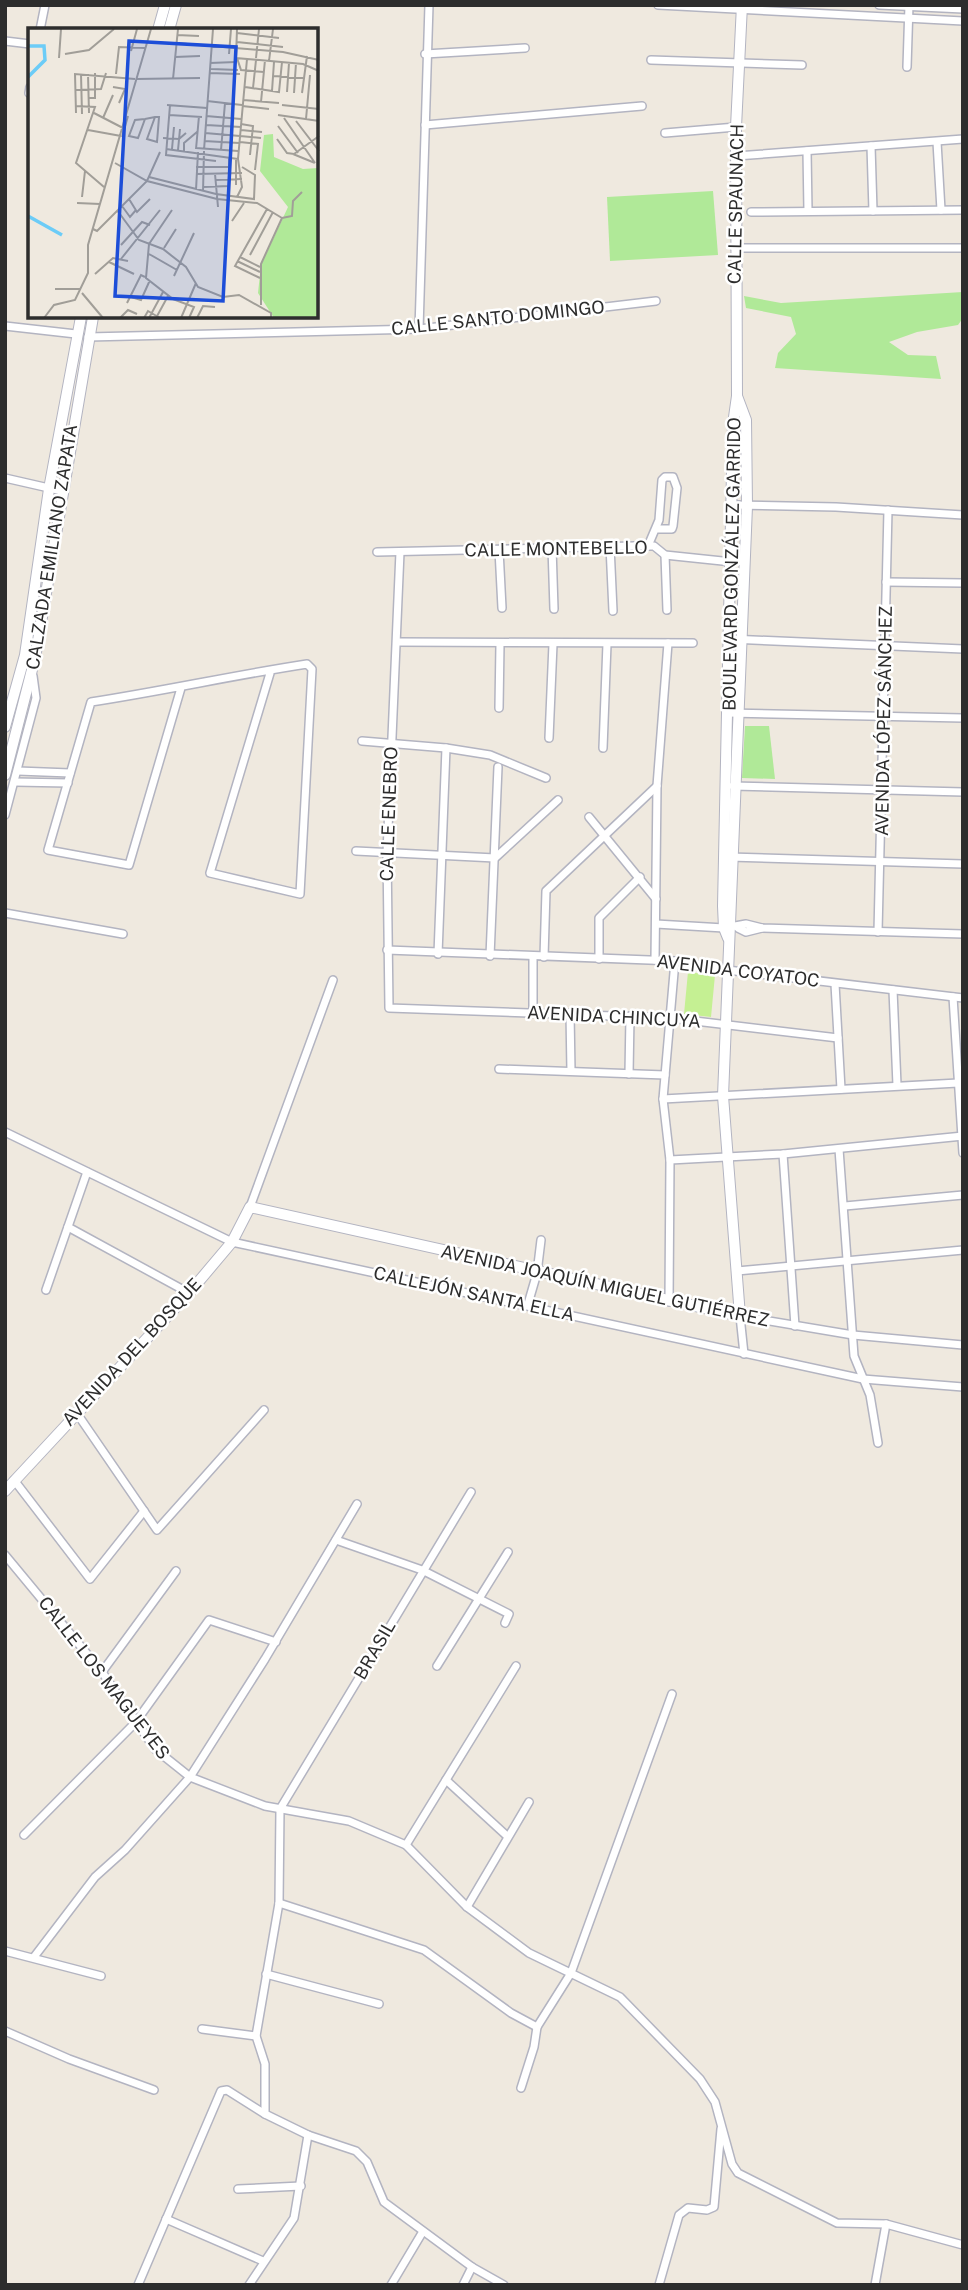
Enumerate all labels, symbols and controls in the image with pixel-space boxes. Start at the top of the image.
inset map [28,28,318,318]
street label: CALLE SPAUNACH [724,124,747,284]
street label: CALLE SANTO DOMINGO [390,296,606,339]
street label: BOULEVARD GONZÁLEZ GARRIDO [717,417,745,711]
street label: CALZADA EMILIANO ZAPATA [22,422,81,671]
street label: CALLE MONTEBELLO [464,536,648,561]
street label: AVENIDA LÓPEZ SÁNCHEZ [870,606,896,836]
street label: CALLE ENEBRO [376,746,401,882]
street label: AVENIDA COYATOC [655,950,821,991]
street label: AVENIDA CHINCUYA [527,1001,702,1032]
street label: AVENIDA JOAQUÍN MIGUEL GUTIÉRREZ [439,1239,771,1331]
street label: CALLEJÓN SANTA ELLA [372,1261,577,1325]
street label: AVENIDA DEL BOSQUE [58,1273,206,1430]
street label: CALLE LOS MAGUEYES [34,1592,174,1763]
street label: BRASIL [349,1617,400,1683]

